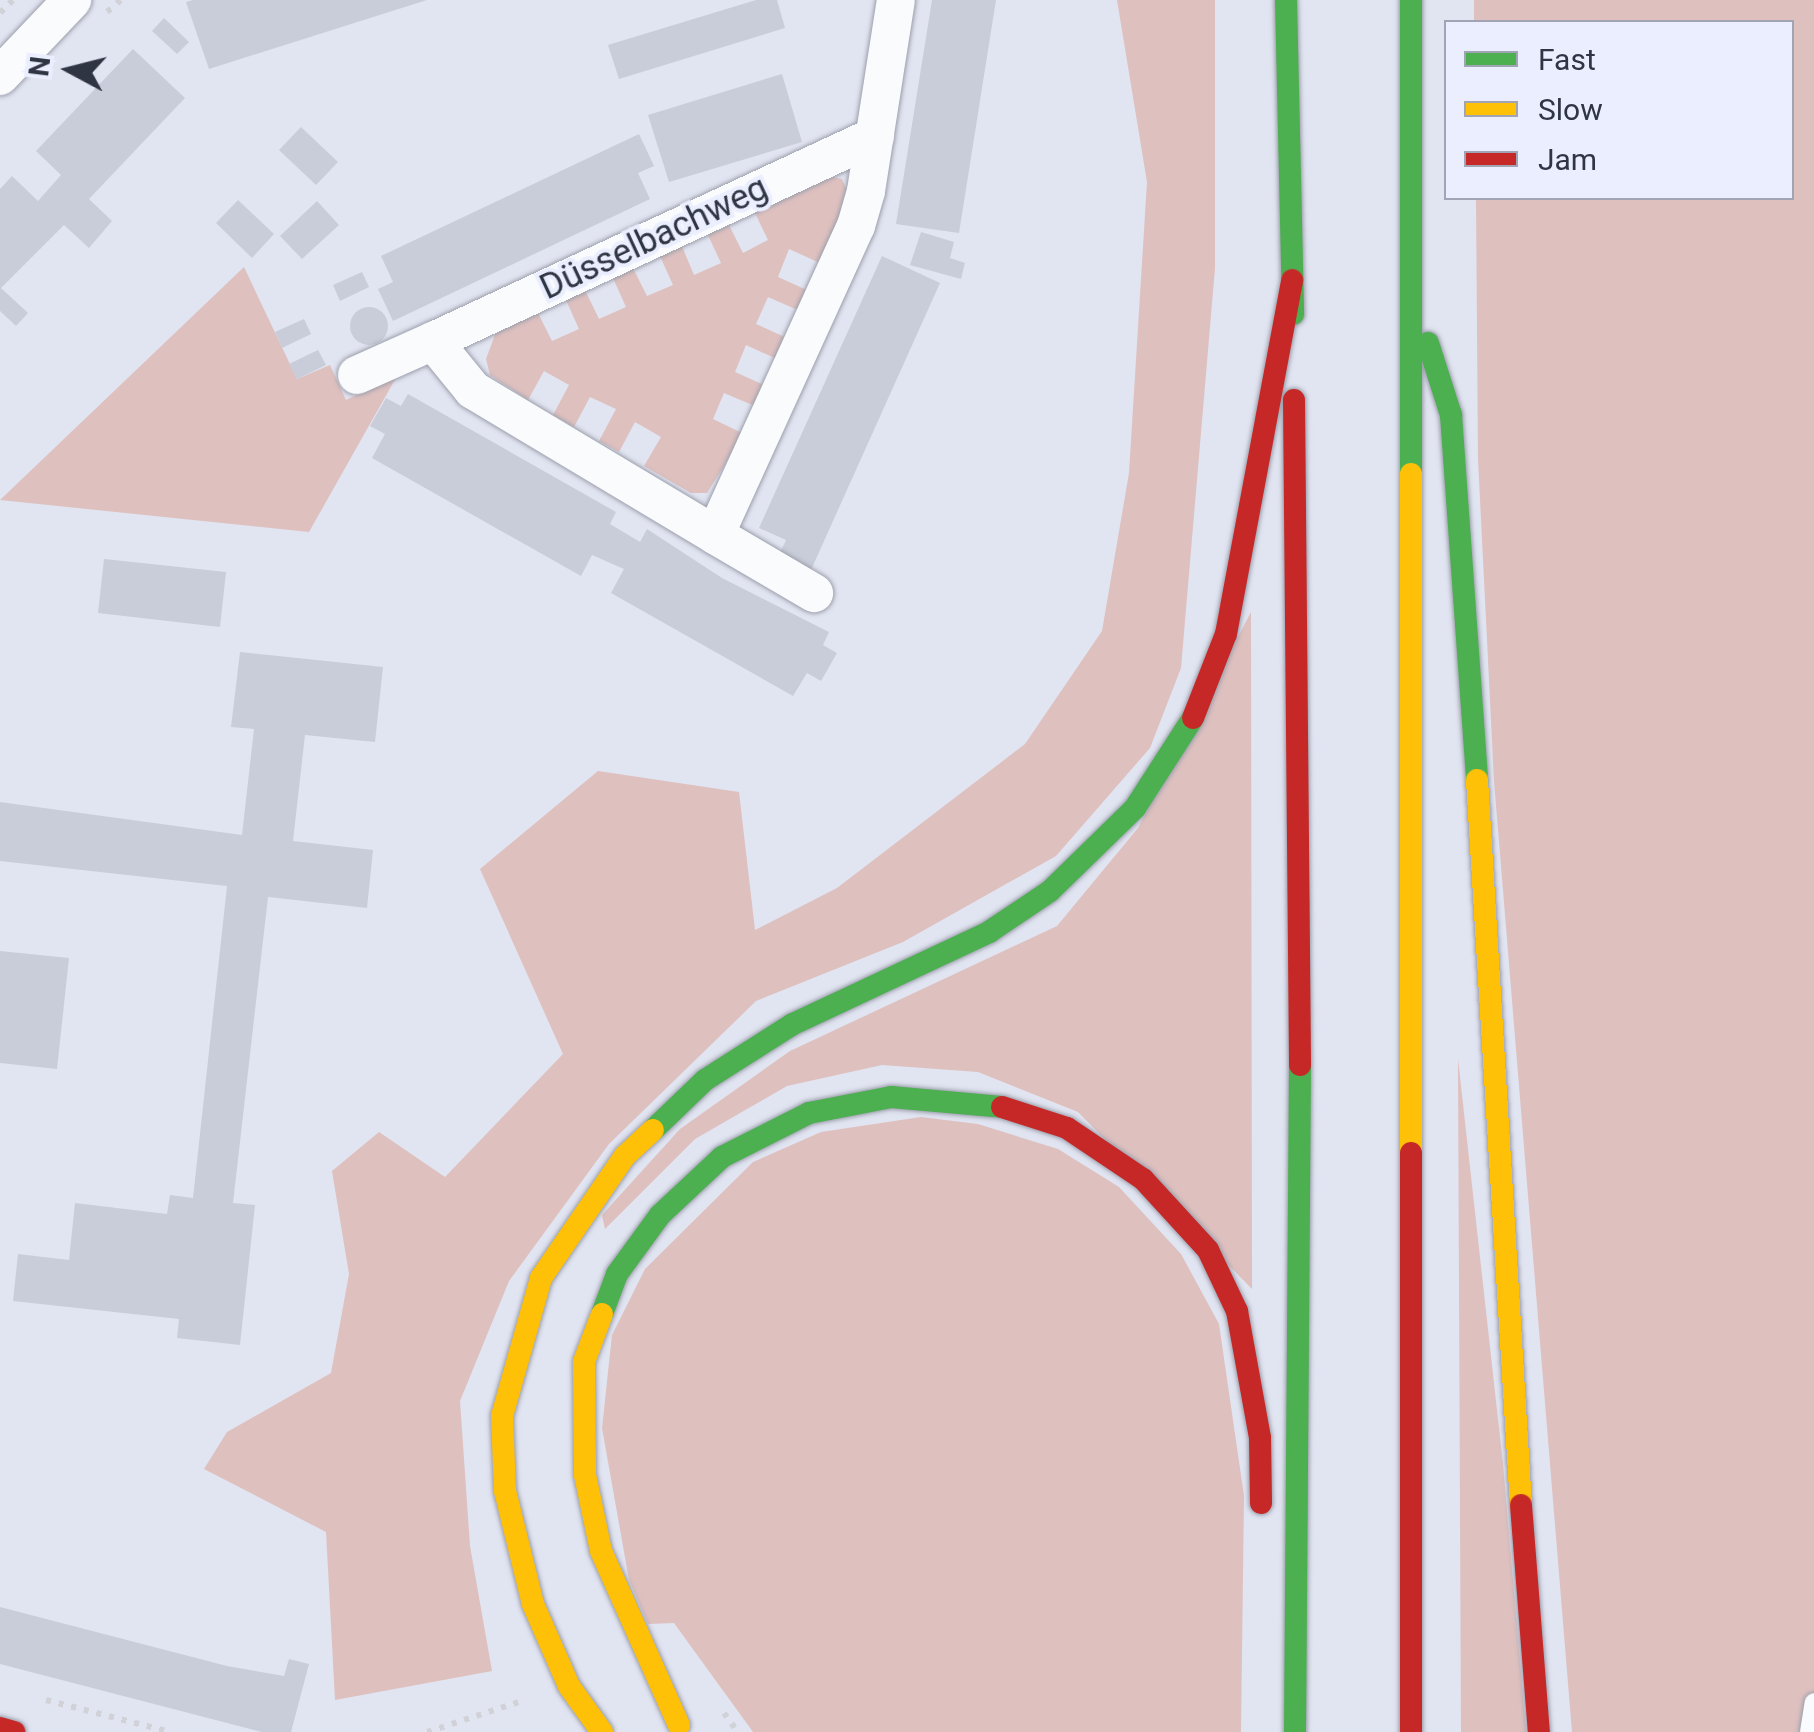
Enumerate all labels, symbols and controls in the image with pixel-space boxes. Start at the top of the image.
north arrow [20,20,120,120]
legend [1444,20,1794,200]
text: Fast [1538,42,1596,77]
text: N [22,54,57,78]
text: Slow [1538,92,1603,127]
text: Jam [1538,142,1597,177]
street label: Düsselbachweg [534,167,774,309]

